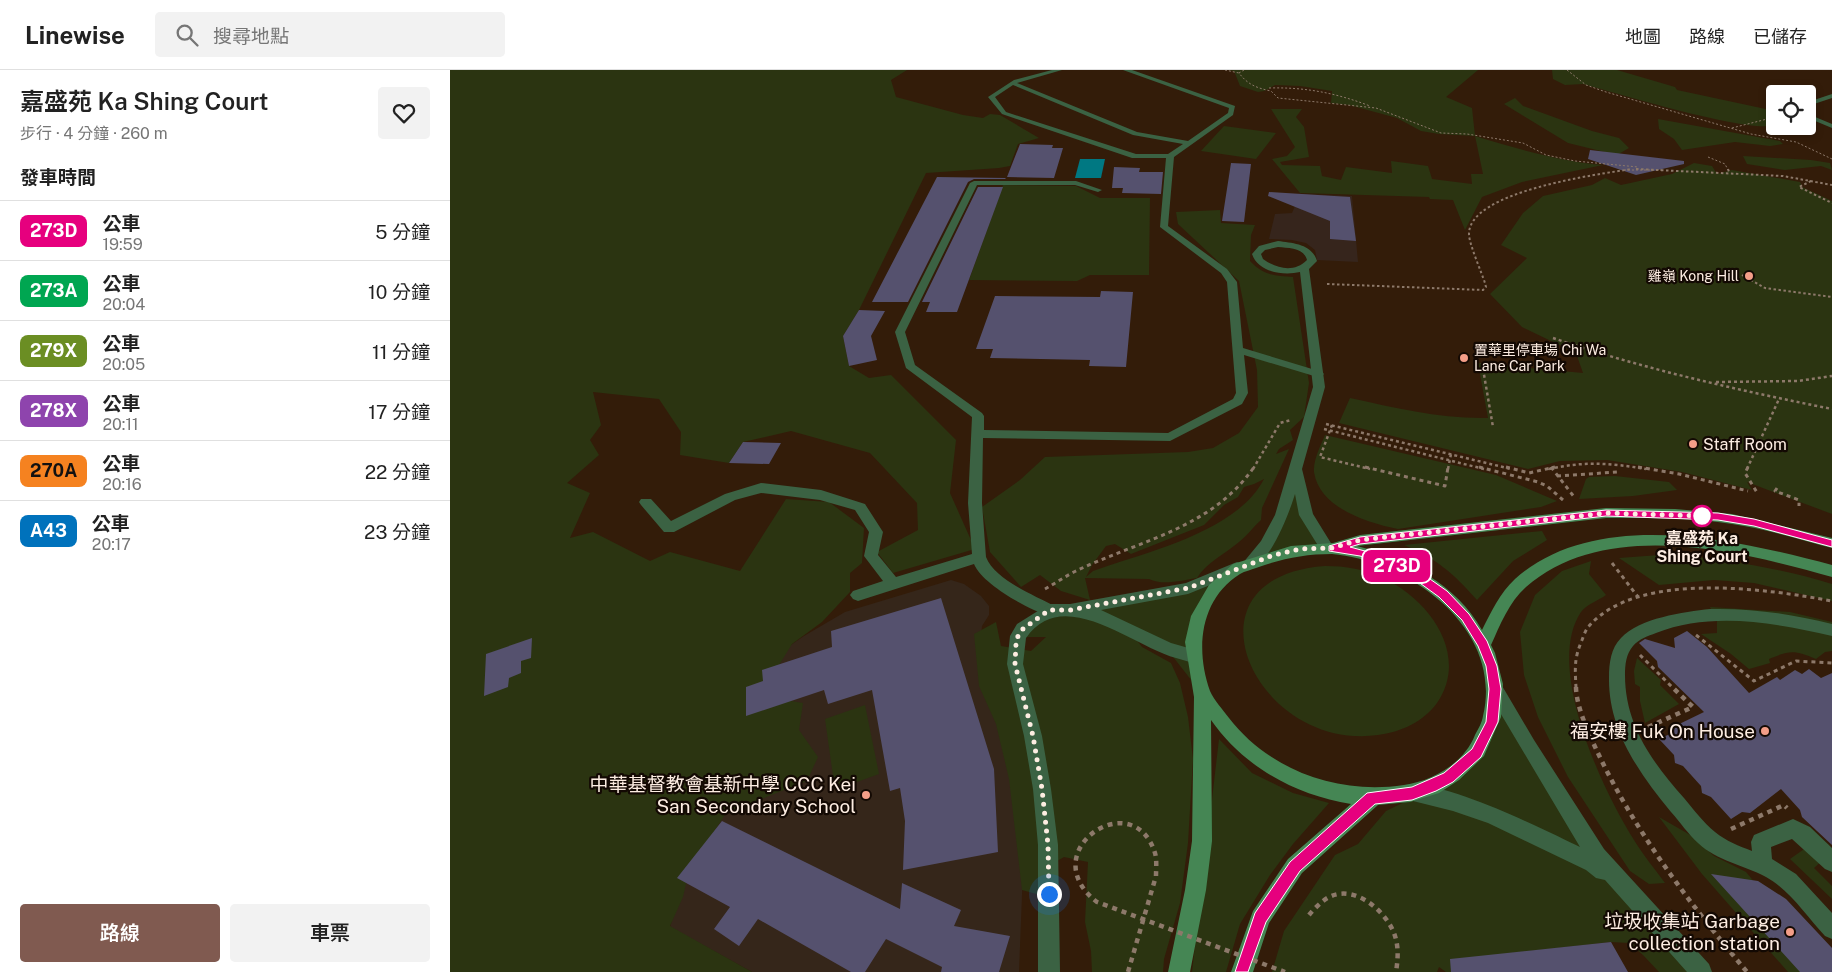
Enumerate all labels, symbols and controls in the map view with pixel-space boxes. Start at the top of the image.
search box [155,12,505,57]
text: Linewise [25,21,125,49]
icon: search [173,21,201,49]
text: 搜尋地點 [213,25,289,47]
text: 地圖 [1625,26,1661,47]
text: 路線 [1689,26,1725,47]
text: 已儲存 [1753,26,1807,47]
map controls [1766,85,1816,135]
button: locate [1766,85,1816,135]
text: 嘉盛苑 Ka Shing Court [20,87,269,115]
button: heart [378,87,430,139]
text: 步行 · 4 分鐘 · 260 m [20,124,168,143]
text: 發車時間 [20,166,96,188]
text: 公車 [102,212,140,234]
text: 273D [30,220,77,241]
text: 5 分鐘 [375,221,430,243]
text: 19:59 [102,235,143,254]
place label: 雞嶺 Kong Hill [1648,268,1739,284]
marker: 雞嶺 Kong Hill [1743,270,1755,282]
text: 公車 [103,272,141,294]
text: 273A [30,280,78,301]
text: 10 分鐘 [368,281,430,303]
text: 20:04 [103,295,145,314]
text: 公車 [102,332,140,354]
text: 279X [30,340,77,361]
text: 11 分鐘 [372,341,430,363]
place label: 置華里停車場 Chi Wa Lane Car Park [1474,342,1606,374]
marker: 置華里停車場 Chi Wa Lane Car Park [1458,352,1470,364]
text: 20:05 [102,355,145,374]
text: 公車 [103,392,141,414]
text: 278X [30,400,78,421]
text: 17 分鐘 [368,401,430,423]
text: 20:11 [103,415,138,434]
place label: Staff Room [1703,435,1787,454]
marker: Staff Room [1687,438,1699,450]
text: 公車 [102,452,140,474]
text: 270A [30,460,77,481]
text: 22 分鐘 [365,461,430,483]
text: 20:16 [102,475,142,494]
marker: 嘉盛苑 Ka Shing Court [1691,505,1713,527]
text: 公車 [92,512,130,534]
text: A43 [30,520,67,541]
text: 23 分鐘 [364,521,430,543]
place label: 嘉盛苑 Ka Shing Court [1656,529,1748,566]
text: 20:17 [92,535,131,554]
line badge: 273D [1362,550,1432,582]
text: 273D [1373,555,1421,576]
place label: 福安樓 Fuk On House [1570,720,1755,742]
marker: 福安樓 Fuk On House [1759,725,1771,737]
place label: 中華基督教會基新中學 CCC Kei San Secondary School [590,773,856,817]
marker: 中華基督教會基新中學 CCC Kei San Secondary School [860,789,872,801]
your location [1037,882,1062,907]
button: 路線 [20,904,220,962]
button: 車票 [230,904,430,962]
place label: 垃圾收集站 Garbage collection station [1605,910,1780,954]
marker: 垃圾收集站 Garbage collection station [1784,926,1796,938]

